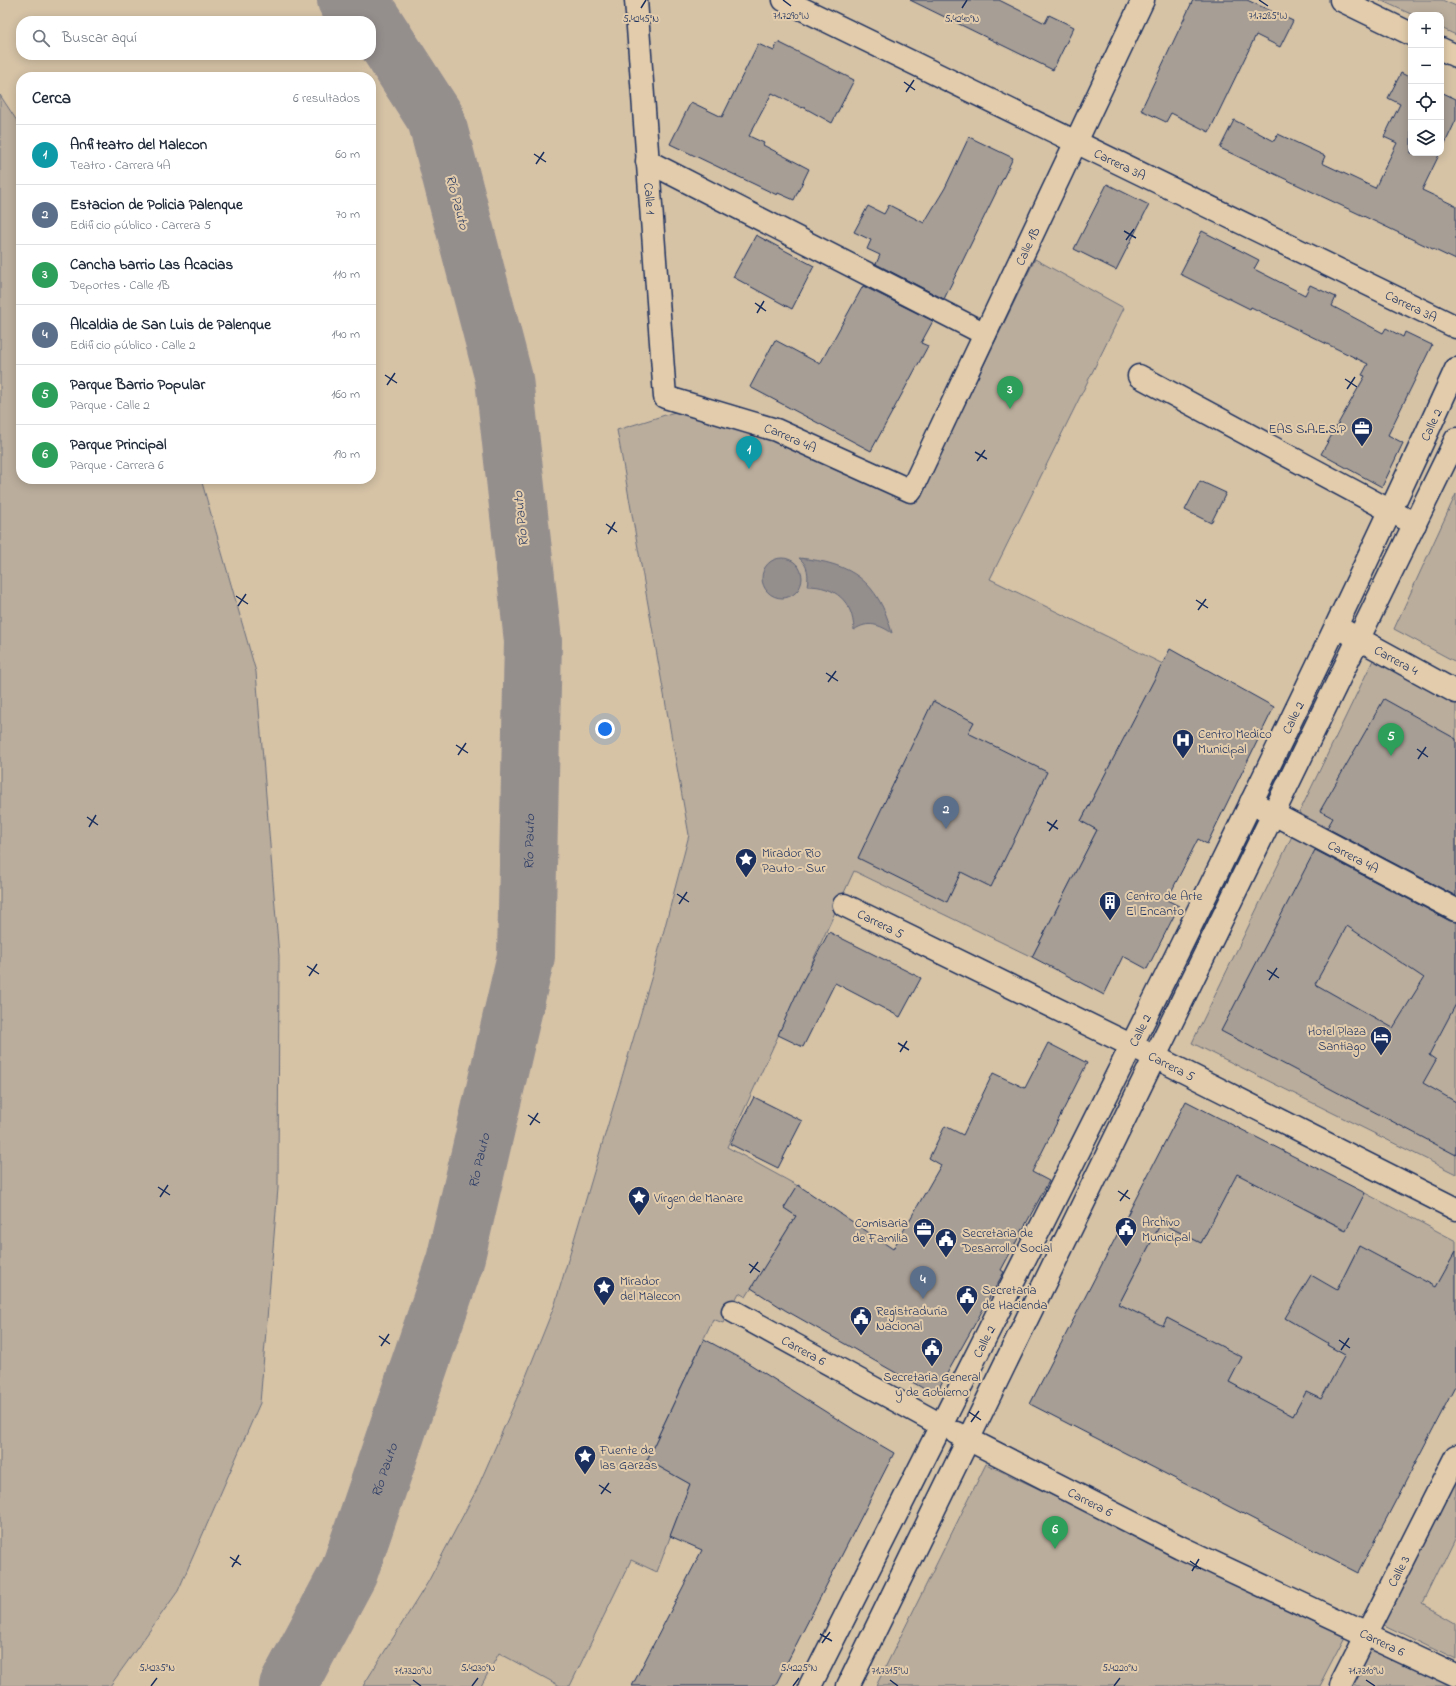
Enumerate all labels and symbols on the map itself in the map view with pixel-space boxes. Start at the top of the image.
text: 71.7290°W [773,9,809,24]
text: 71.7285°W [1249,9,1287,24]
text: 5.4245°N [623,12,659,27]
text: 5.4240°N [945,12,980,27]
street label: Carrera 3A [1090,144,1149,186]
water label: Río Pauto [439,173,474,233]
street label: Calle 1 [638,182,660,215]
street label: Calle 1B [1011,224,1045,269]
street label: Carrera 3A [1382,286,1440,328]
pin: 3 [997,376,1023,409]
street label: Calle 2 [1416,405,1448,445]
office icon: EAS S.A.E.S.P [1349,415,1375,448]
street label: Carrera 4A [762,419,819,458]
place label: EAS S.A.E.S.P [1269,420,1346,439]
pin: 1 [736,436,762,469]
water label: Río Pauto [508,489,535,548]
street label: Carrera 4 [1370,641,1422,681]
street label: Calle 2 [1278,698,1310,738]
your location [595,719,615,739]
pin: 5 [1378,723,1404,756]
place label: Centro Medico Municipal [1198,725,1272,759]
hospital icon: Centro Medico Municipal [1170,727,1196,760]
pin: 2 [933,796,959,829]
water label: Río Pauto [519,813,541,870]
street label: Carrera 4A [1324,836,1382,879]
place label: Mirador Rio Pauto - Sur [762,844,826,878]
place icon: Mirador Rio Pauto - Sur [733,846,759,879]
place label: Centro de Arte El Encanto [1126,887,1203,921]
building icon: Centro de Arte El Encanto [1097,889,1123,922]
street label: Carrera 5 [854,905,907,944]
street label: Calle 2 [1125,1011,1157,1050]
place label: Hotel Plaza Santiago [1308,1022,1366,1057]
hotel icon: Hotel Plaza Santiago [1368,1024,1394,1057]
street label: Carrera 5 [1145,1047,1198,1087]
water label: Río Pauto [463,1131,497,1190]
place icon: Vírgen de Manare [626,1184,652,1217]
place label: Vírgen de Manare [653,1189,743,1209]
place label: Archivo Municipal [1142,1213,1190,1247]
place label: Comisaria de Familia [852,1214,908,1248]
public building icon: Archivo Municipal [1113,1215,1139,1248]
office icon: Comisaria de Familia [911,1216,937,1249]
place label: Secretaria de Desarrollo Social [961,1224,1052,1258]
public building icon: Secretaria de Desarrollo Social [933,1226,959,1259]
pin: 4 [910,1266,936,1299]
place label: Mirador del Malecon [620,1272,680,1306]
place icon: Mirador del Malecon [591,1274,617,1307]
place label: Secretaria de Hacienda [982,1281,1048,1315]
public building icon: Secretaria de Hacienda [954,1283,980,1316]
place label: Registraduria Nacional [876,1302,947,1336]
public building icon: Registraduria Nacional [848,1304,874,1337]
street label: Calle 2 [969,1322,1001,1361]
street label: Carrera 6 [778,1331,829,1371]
public building icon: Secretaria General y de Gobierno [919,1335,945,1368]
place label: Secretaria General y de Gobierno [883,1368,981,1403]
water label: Río Pauto [366,1440,404,1500]
place label: Fuente de las Garzas [599,1441,658,1475]
place icon: Fuente de las Garzas [572,1443,598,1476]
street label: Carrera 6 [1064,1483,1116,1522]
pin: 6 [1042,1516,1068,1549]
street label: Calle 3 [1384,1552,1415,1591]
street label: Carrera 6 [1356,1624,1408,1662]
text: 5.4235°N [139,1661,175,1676]
text: 5.4230°N [461,1661,496,1676]
text: 5.4225°N [781,1661,818,1676]
text: 5.4220°N [1102,1661,1138,1676]
text: 71.7320°W [394,1664,432,1679]
text: 71.7315°W [872,1664,909,1679]
text: 71.7310°W [1348,1664,1384,1679]

